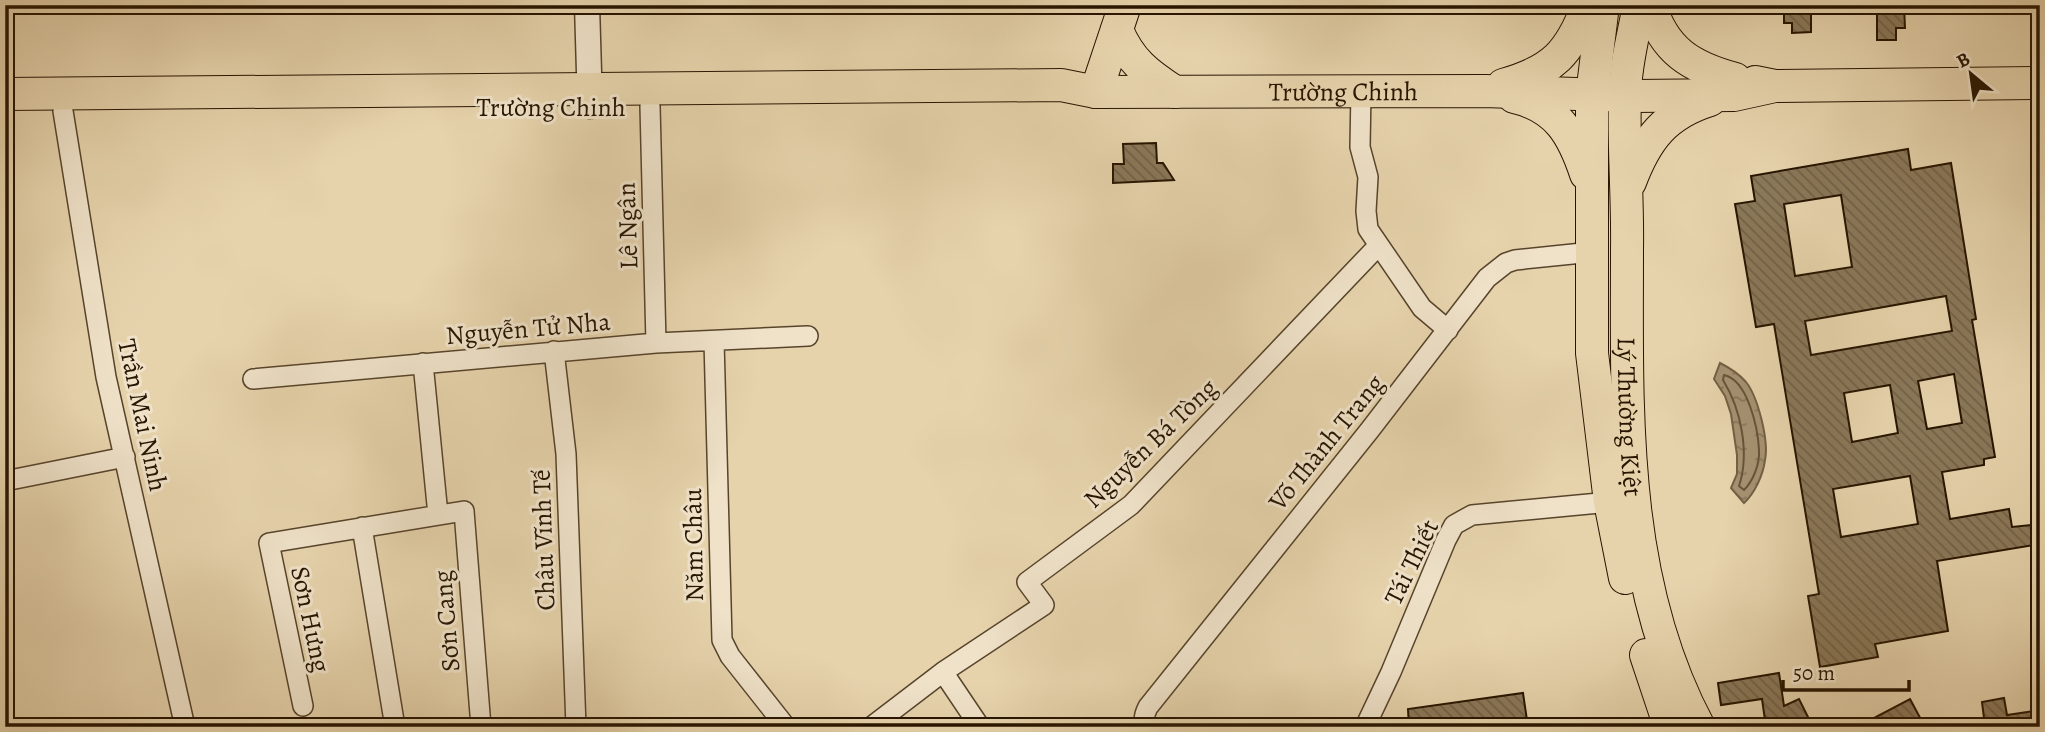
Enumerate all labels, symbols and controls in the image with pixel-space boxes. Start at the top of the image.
north arrow [1937,38,2007,108]
text: B [1952,46,1975,74]
street label: Trường Chinh [1269,74,1418,110]
street label: Trường Chinh [476,90,626,125]
street label: Lê Ngân [608,182,647,270]
street label: Nguyễn Tử Nha [444,304,612,353]
street label: Trần Mai Ninh [109,336,176,495]
street label: Lý Thường Kiệt [1609,337,1651,498]
street label: Võ Thành Trang [1260,367,1392,518]
street label: Nguyễn Bá Tòng [1076,371,1225,516]
street label: Châu Vĩnh Tế [524,468,563,611]
street label: Năm Châu [675,487,712,602]
street label: Tái Thiết [1376,513,1447,611]
street label: Sơn Hưng [282,563,339,675]
street label: Sơn Cang [425,569,468,673]
scale bar [1783,648,1909,692]
text: 50 m [1793,659,1835,687]

